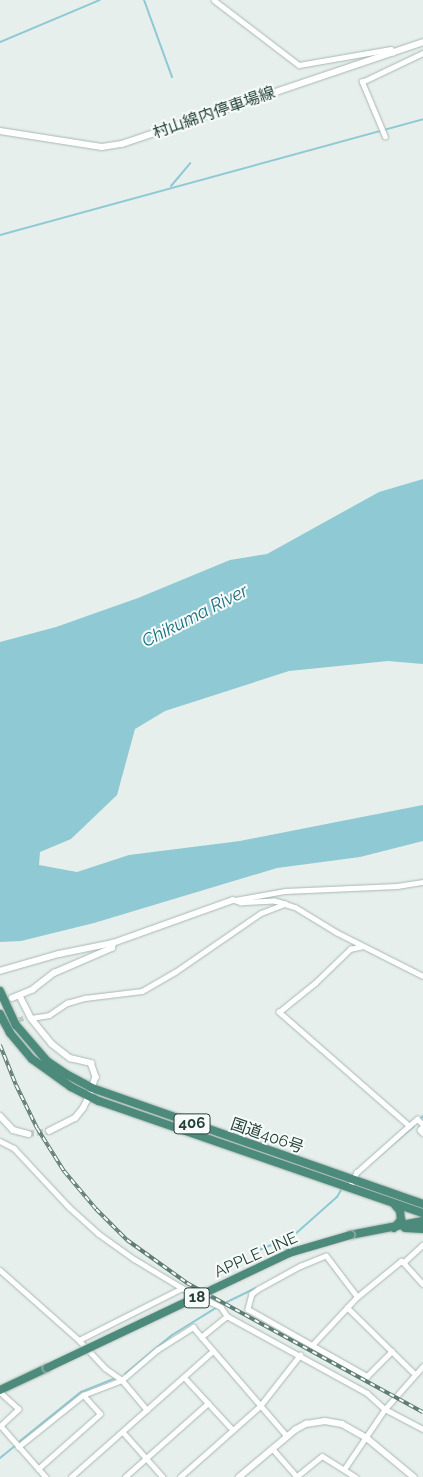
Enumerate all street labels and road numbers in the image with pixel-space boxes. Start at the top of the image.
street label: 村山綿内停車場線 [150,83,278,143]
road number: 406 [173,1112,211,1136]
street label: 国道406号 [228,1115,306,1157]
street label: APPLE LINE [211,1228,301,1282]
road number: 18 [183,1286,211,1310]

